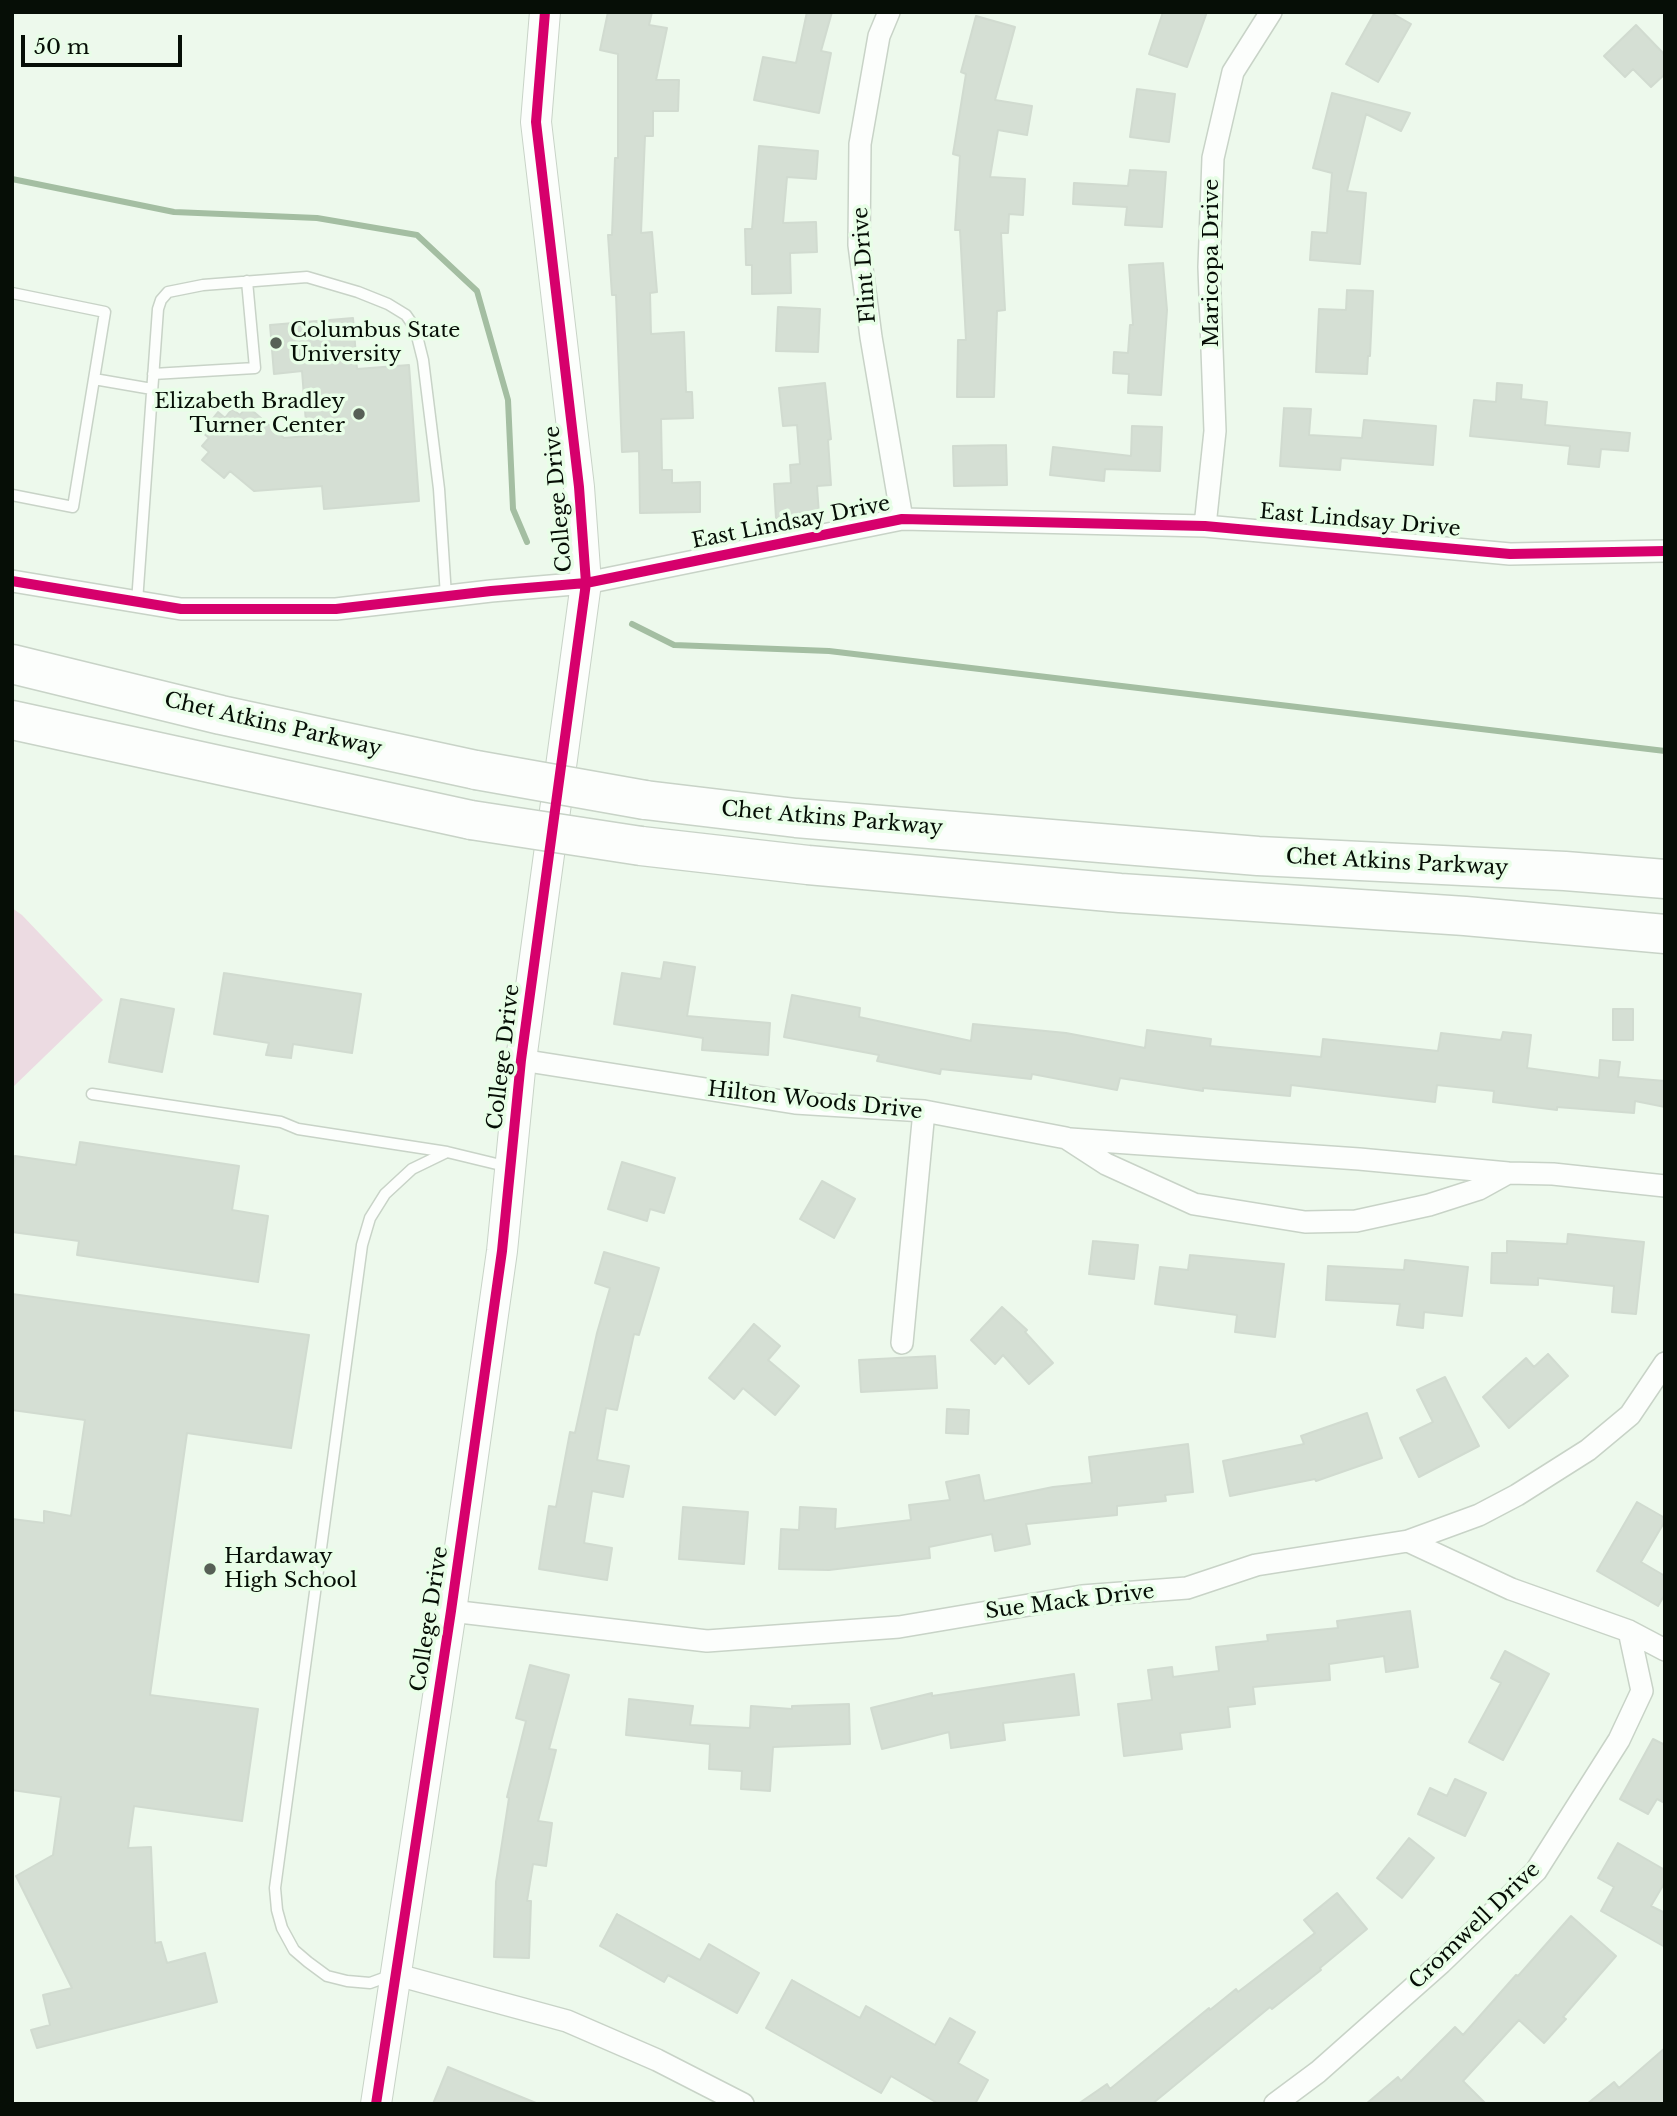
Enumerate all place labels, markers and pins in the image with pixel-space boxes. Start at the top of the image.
place label: Columbus State University [290,318,460,368]
marker: Columbus State University [268,335,284,351]
place label: Elizabeth Bradley Turner Center [154,389,345,439]
marker: Elizabeth Bradley Turner Center [351,406,367,422]
place label: Hardaway High School [224,1544,357,1594]
marker: Hardaway High School [202,1561,218,1577]

